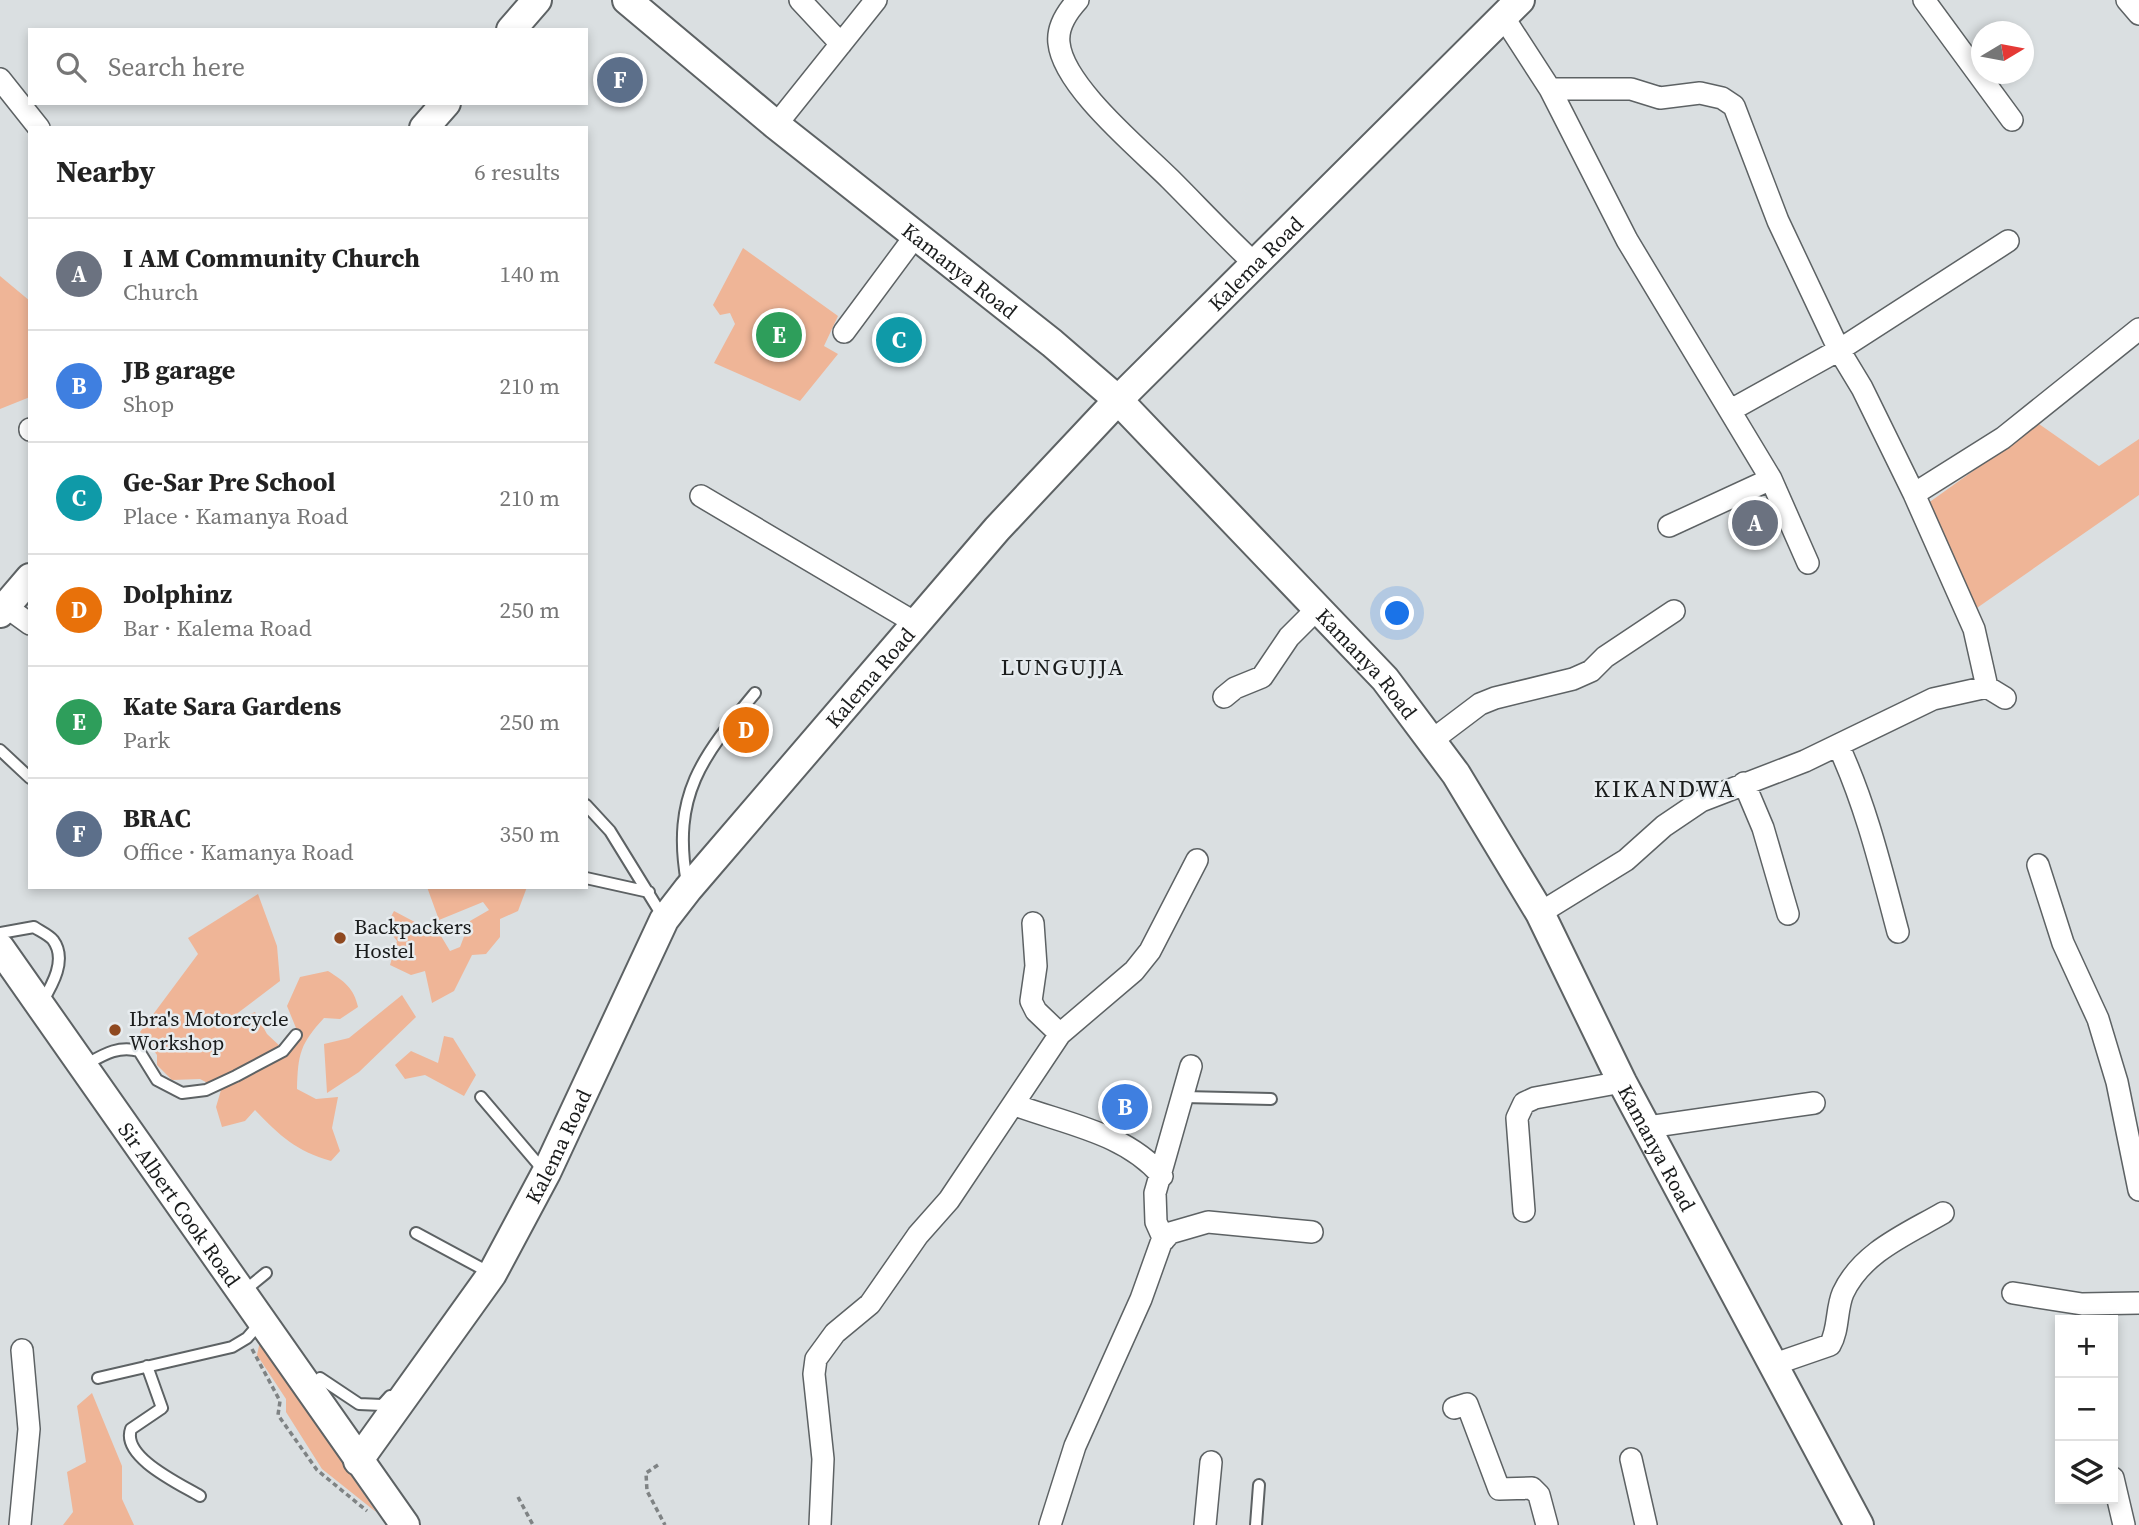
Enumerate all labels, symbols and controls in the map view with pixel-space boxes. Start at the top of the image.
north arrow [1971,21,2034,84]
search box [28,28,588,105]
icon: search [52,48,90,86]
text: Search here [108,49,245,85]
pin: F [597,54,643,106]
text: Nearby [56,151,155,192]
text: 6 results [474,156,560,188]
street label: Kalema Road [1201,209,1309,317]
street label: Kamanya Road [896,216,1024,325]
text: I AM Community Church [123,240,420,276]
text: A [71,258,87,290]
text: 140 m [499,258,560,290]
text: Church [123,276,199,308]
pin: E [756,309,802,361]
pin: C [876,314,922,366]
text: JB garage [123,352,235,388]
text: B [72,370,86,402]
text: 210 m [499,370,560,402]
text: Shop [123,388,174,420]
text: Ge-Sar Pre School [123,464,336,500]
text: C [72,482,86,514]
text: 210 m [499,482,560,514]
pin: A [1732,497,1778,549]
text: Place · Kamanya Road [123,500,348,532]
text: Dolphinz [123,576,232,612]
text: D [71,594,87,626]
text: 250 m [499,594,560,626]
your location [1380,596,1414,630]
street label: Kamanya Road [1310,601,1424,725]
text: Bar · Kalema Road [123,612,312,644]
street label: Kalema Road [818,621,921,734]
district label: LUNGUJJA [1001,651,1125,683]
text: Kate Sara Gardens [123,688,341,724]
pin: D [723,704,769,756]
text: E [72,706,86,738]
text: 250 m [499,706,560,738]
text: Park [123,724,170,756]
district label: KIKANDWA [1594,772,1736,805]
text: BRAC [123,800,191,836]
text: F [72,818,86,850]
text: 350 m [499,818,560,850]
text: Office · Kamanya Road [123,836,354,868]
place label: Backpackers Hostel [354,912,472,965]
marker: Backpackers Hostel [332,930,348,946]
place label: Ibra's Motorcycle Workshop [129,1004,289,1057]
marker: Ibra's Motorcycle Workshop [107,1022,123,1038]
street label: Kamanya Road [1611,1079,1703,1216]
pin: B [1102,1081,1148,1133]
street label: Kalema Road [518,1084,598,1208]
street label: Sir Albert Cook Road [112,1116,248,1292]
map controls [2055,1315,2118,1504]
button: + [2055,1315,2118,1378]
button: − [2055,1378,2118,1441]
button: layers [2055,1441,2118,1504]

